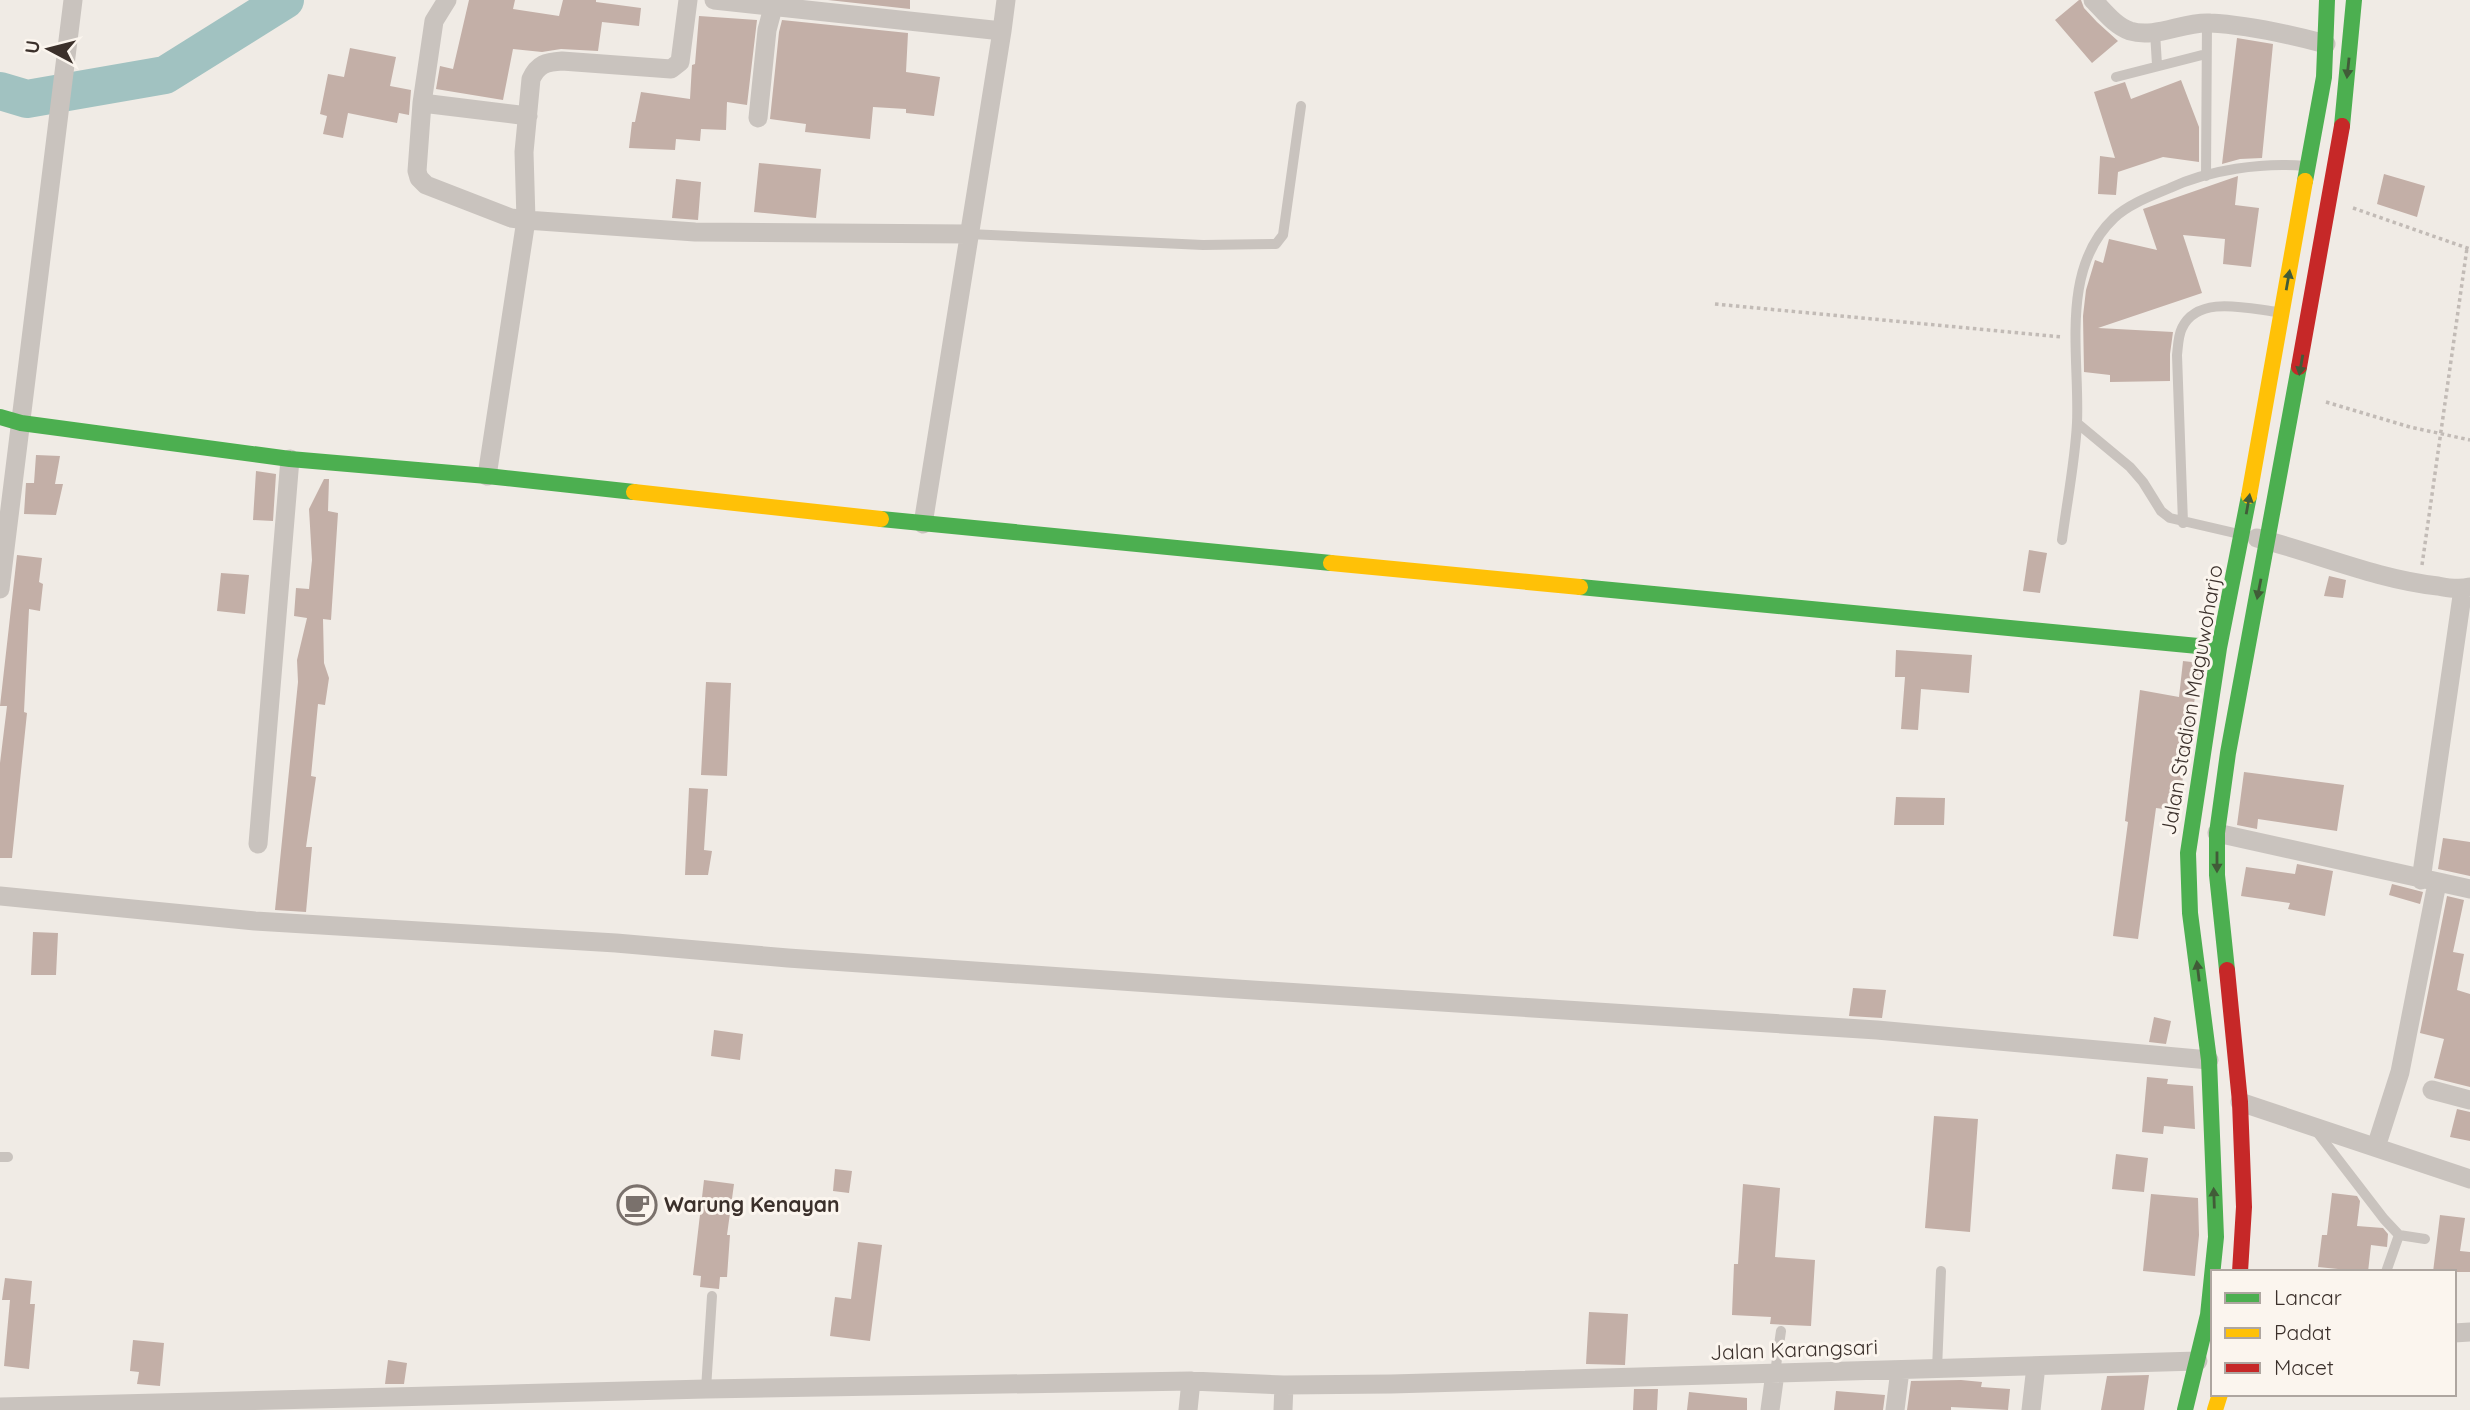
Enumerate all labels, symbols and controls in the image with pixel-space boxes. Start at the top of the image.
north arrow [14,14,84,84]
text: U [19,39,45,55]
one-way arrow [2342,57,2353,79]
one-way arrow [2283,269,2294,291]
one-way arrow [2295,354,2306,376]
one-way arrow [2242,493,2253,515]
street label: Jalan Stadion Maguwoharjo [2154,563,2228,837]
one-way arrow [2254,578,2265,600]
one-way arrow [2211,851,2223,873]
one-way arrow [2192,960,2203,982]
cafe icon: Warung Kenayan [616,1184,658,1226]
one-way arrow [2209,1187,2220,1209]
place label: Warung Kenayan [664,1191,839,1217]
legend [2211,1270,2456,1396]
text: Lancar [2274,1284,2342,1310]
text: Padat [2274,1319,2332,1345]
street label: Jalan Karangsari [1710,1333,1878,1365]
text: Macet [2274,1354,2334,1380]

